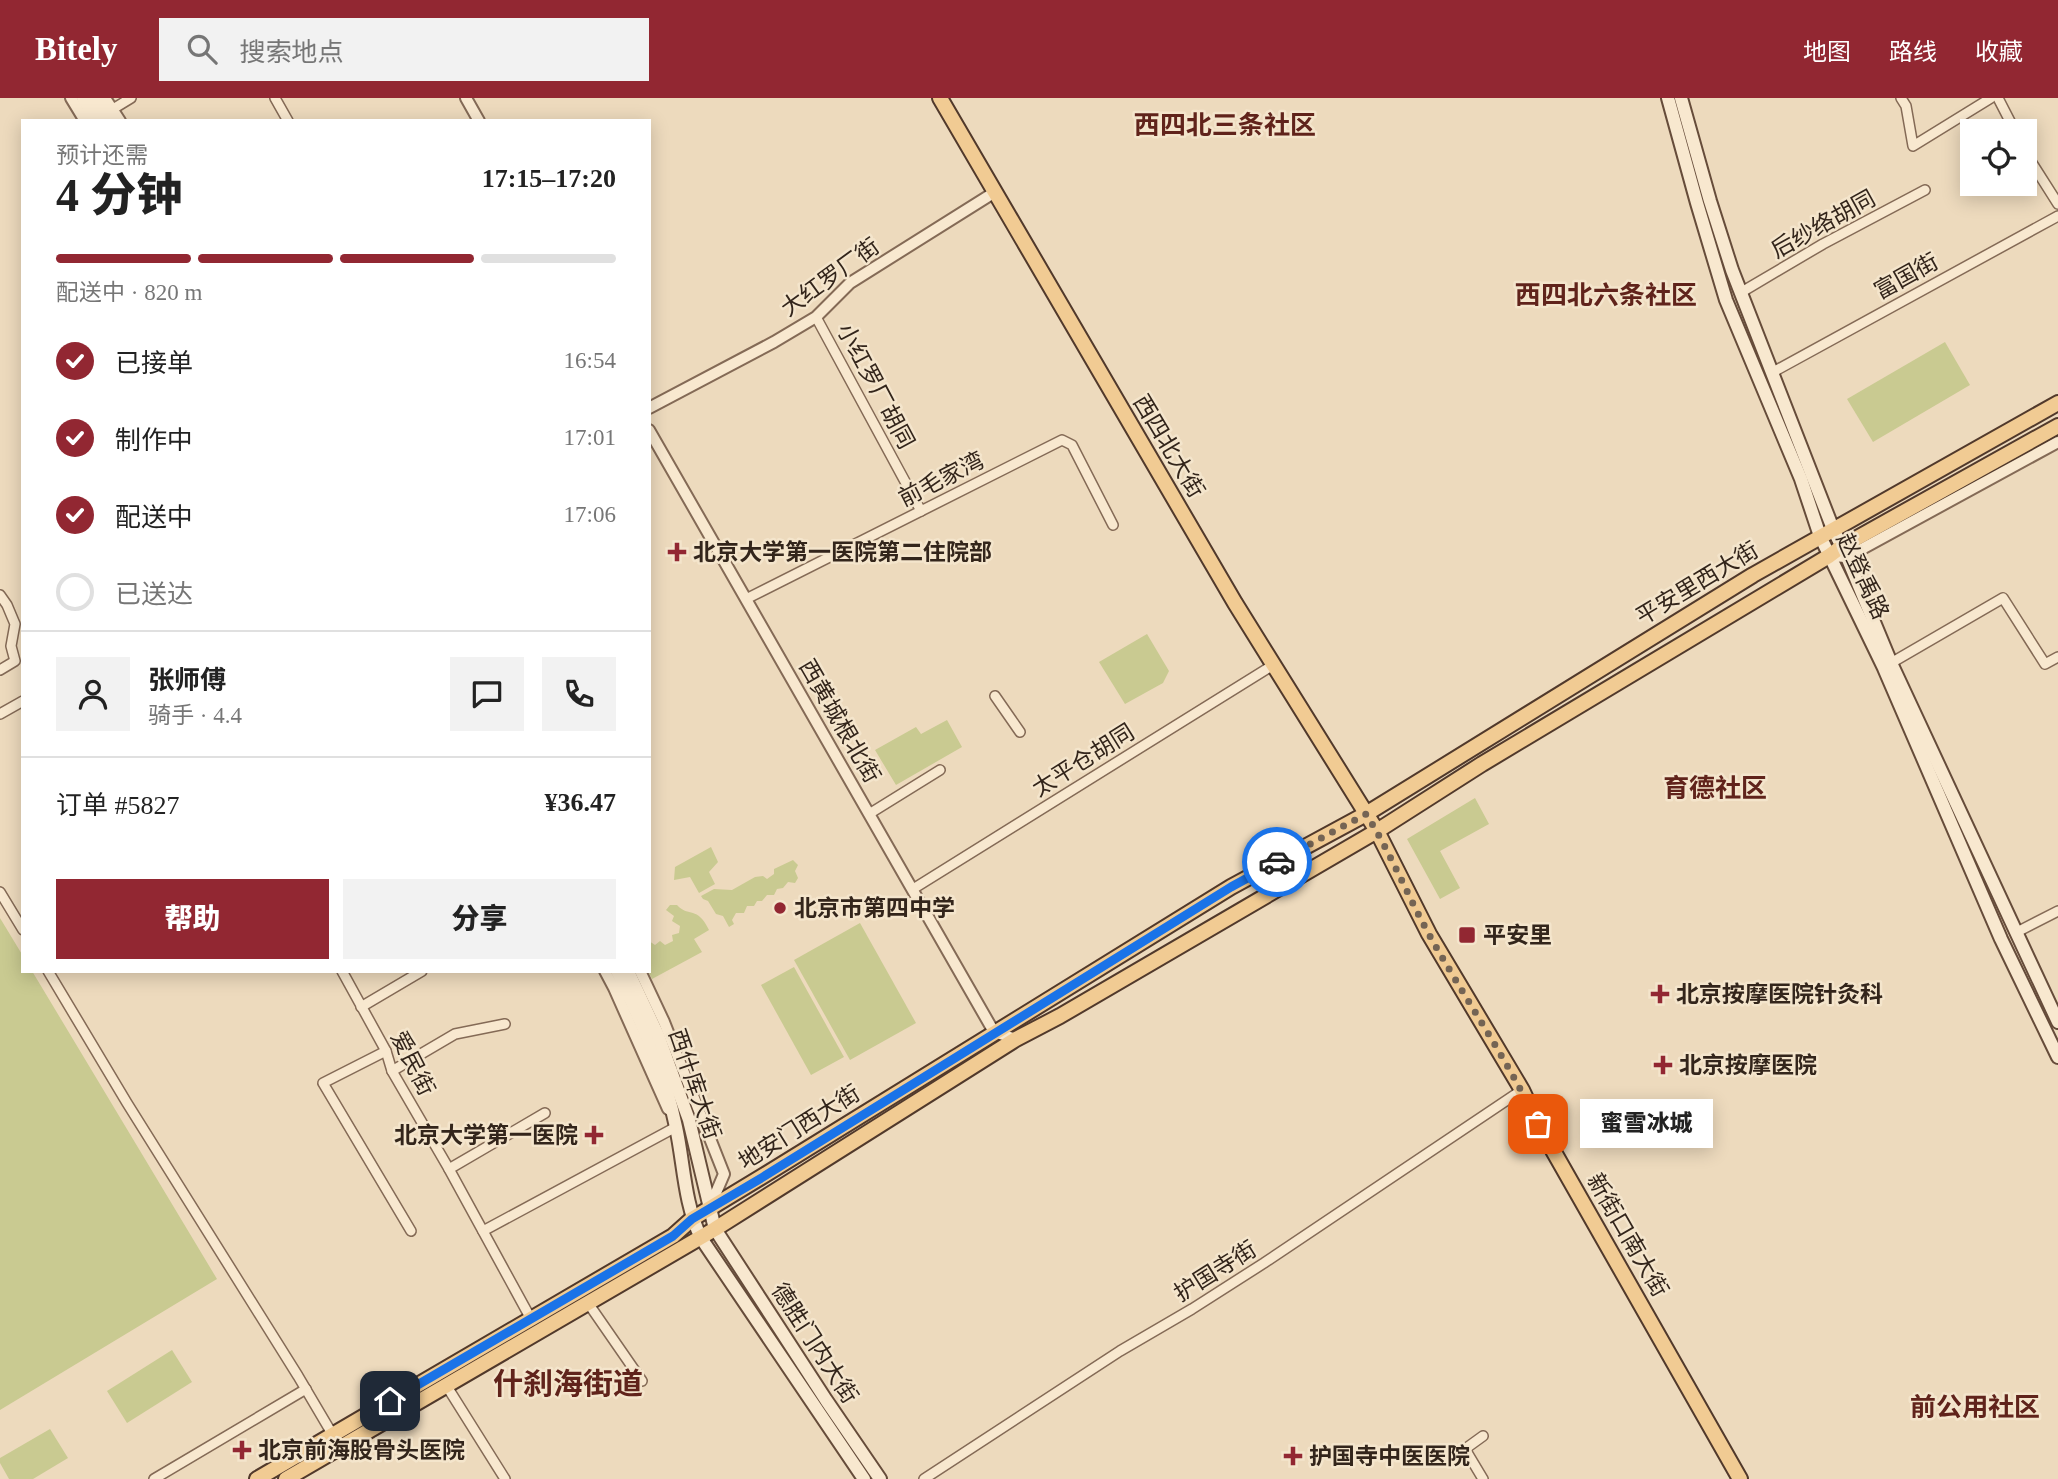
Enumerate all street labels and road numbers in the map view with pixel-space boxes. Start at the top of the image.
street label: 后纱络胡同 [1767,186,1880,263]
street label: 大红罗厂街 [776,233,884,321]
street label: 富国街 [1870,249,1942,304]
street label: 小红罗厂胡同 [832,319,919,453]
street label: 西四北大街 [1128,391,1209,502]
street label: 前毛家湾 [895,447,988,511]
street label: 赵登禹路 [1832,529,1893,623]
street label: 平安里西大街 [1632,537,1763,630]
street label: 西黄城根北街 [794,655,885,787]
street label: 太平仓胡同 [1028,719,1139,801]
street label: 西什库大街 [664,1026,725,1143]
street label: 爱民街 [386,1027,439,1100]
street label: 地安门西大街 [734,1080,864,1175]
street label: 新街口南大街 [1582,1169,1673,1301]
street label: 护国寺街 [1170,1236,1261,1306]
street label: 德胜门内大街 [767,1279,863,1408]

